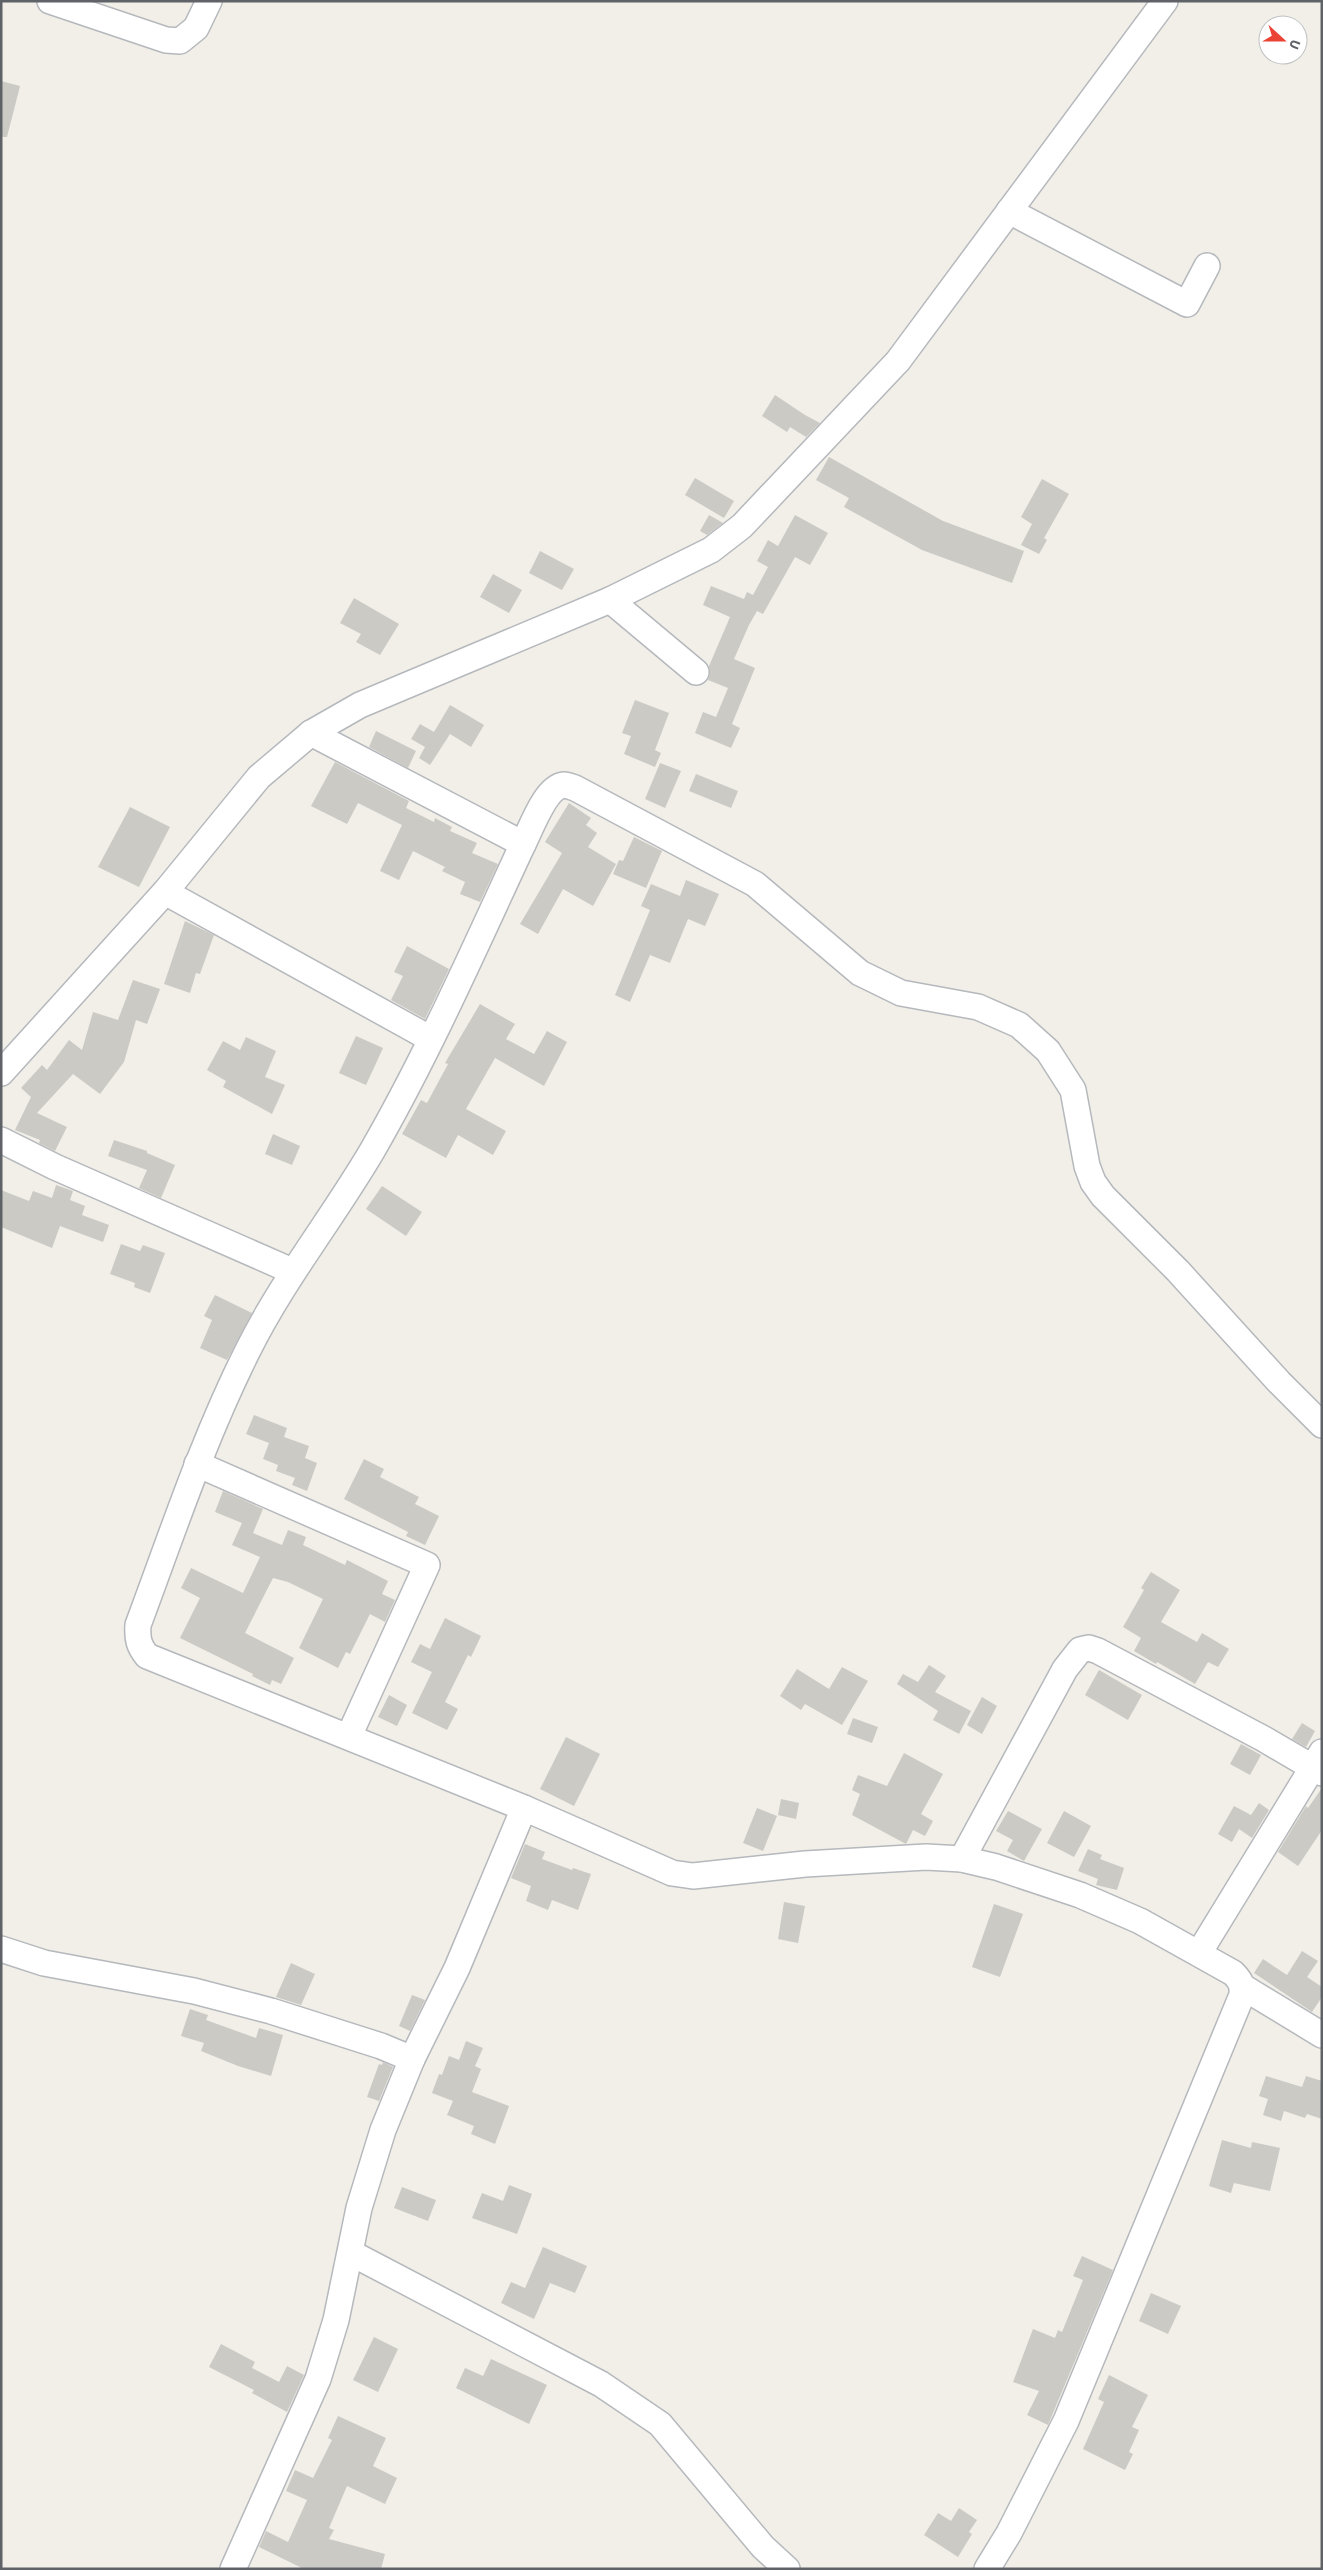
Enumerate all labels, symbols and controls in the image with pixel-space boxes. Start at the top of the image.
north arrow [1258,15,1308,65]
text: U [1283,36,1305,52]

